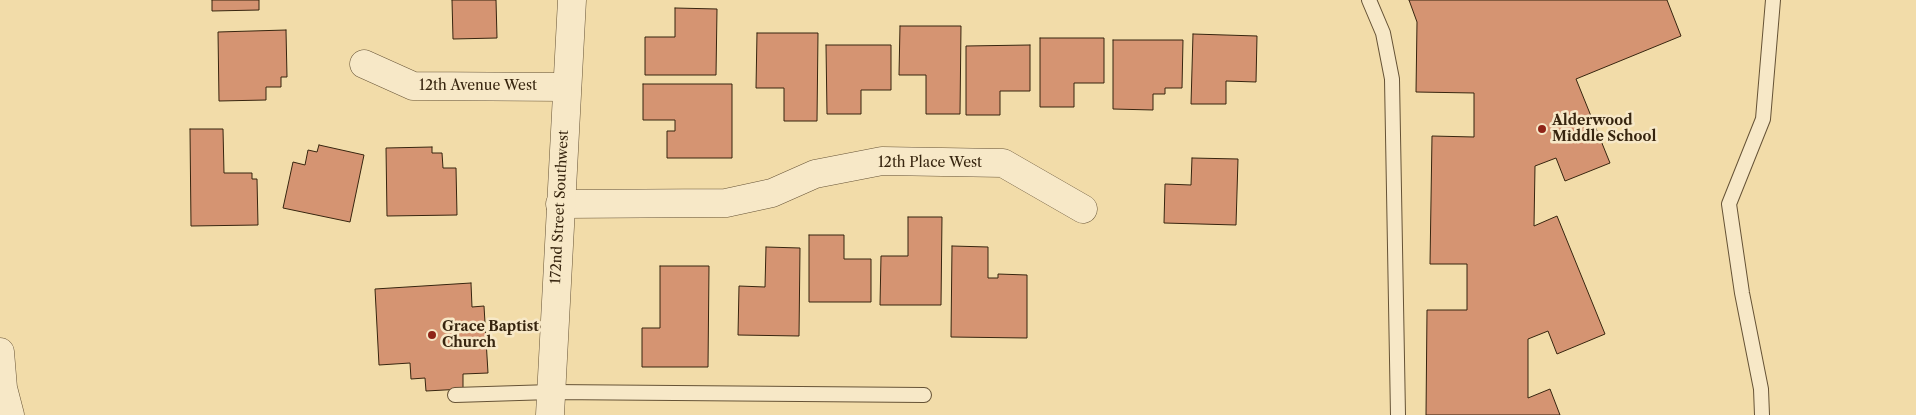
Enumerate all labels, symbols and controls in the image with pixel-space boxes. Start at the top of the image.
street label: 12th Avenue West [419,78,537,94]
place label: Alderwood Middle School [1552,113,1656,146]
marker: Alderwood Middle School [1536,123,1548,135]
street label: 172nd Street Southwest [548,130,572,284]
street label: 12th Place West [878,155,982,171]
place label: Grace Baptist Church [442,319,539,352]
marker: Grace Baptist Church [426,329,438,341]

